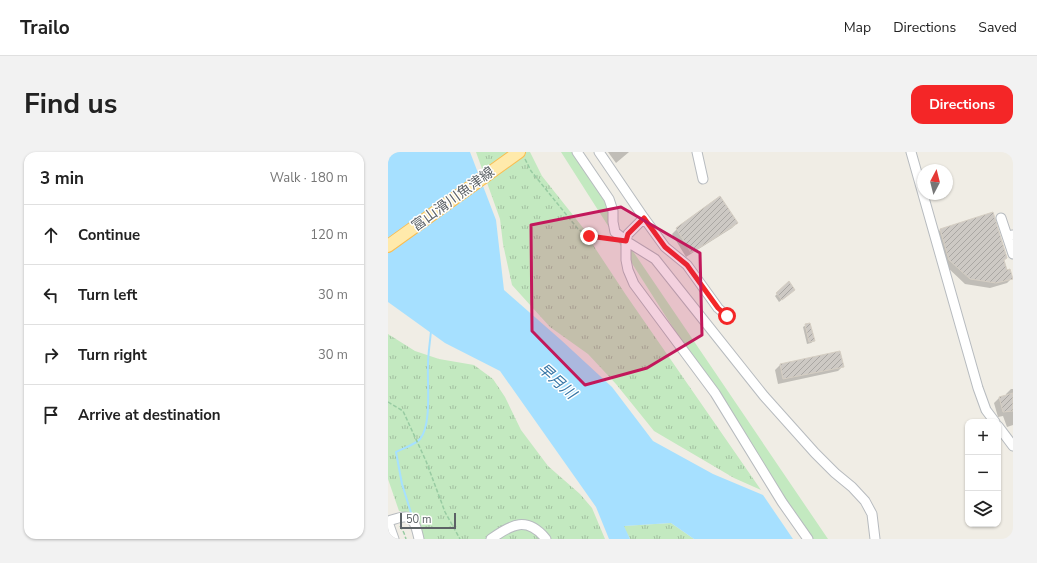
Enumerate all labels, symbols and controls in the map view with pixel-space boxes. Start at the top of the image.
text: Trailo [20,15,70,41]
text: Map [844,18,871,37]
text: Directions [893,18,956,37]
text: Saved [978,18,1017,37]
text: Find us [24,85,118,123]
button: Directions [911,85,1013,124]
street label: 富山滑川魚津線 [408,163,498,235]
north arrow [917,164,953,200]
text: 3 min [40,167,84,190]
text: Walk · 180 m [270,169,348,187]
icon: ahead [40,224,62,246]
text: Continue [78,225,140,245]
text: 120 m [310,226,348,244]
route end [580,227,598,245]
icon: left [40,284,62,306]
text: Turn left [78,285,137,305]
text: 30 m [318,286,348,304]
route start [718,307,736,325]
icon: right [40,344,62,366]
text: Turn right [78,345,147,365]
text: 30 m [318,346,348,364]
water label: 早月川 [534,359,582,405]
icon: arrive [40,404,62,426]
text: Arrive at destination [78,405,221,425]
map controls [965,419,1001,527]
button: + [965,419,1001,455]
button: − [965,455,1001,491]
button: layers [965,491,1001,527]
scale bar [400,511,456,530]
text: 50 m [406,512,431,527]

